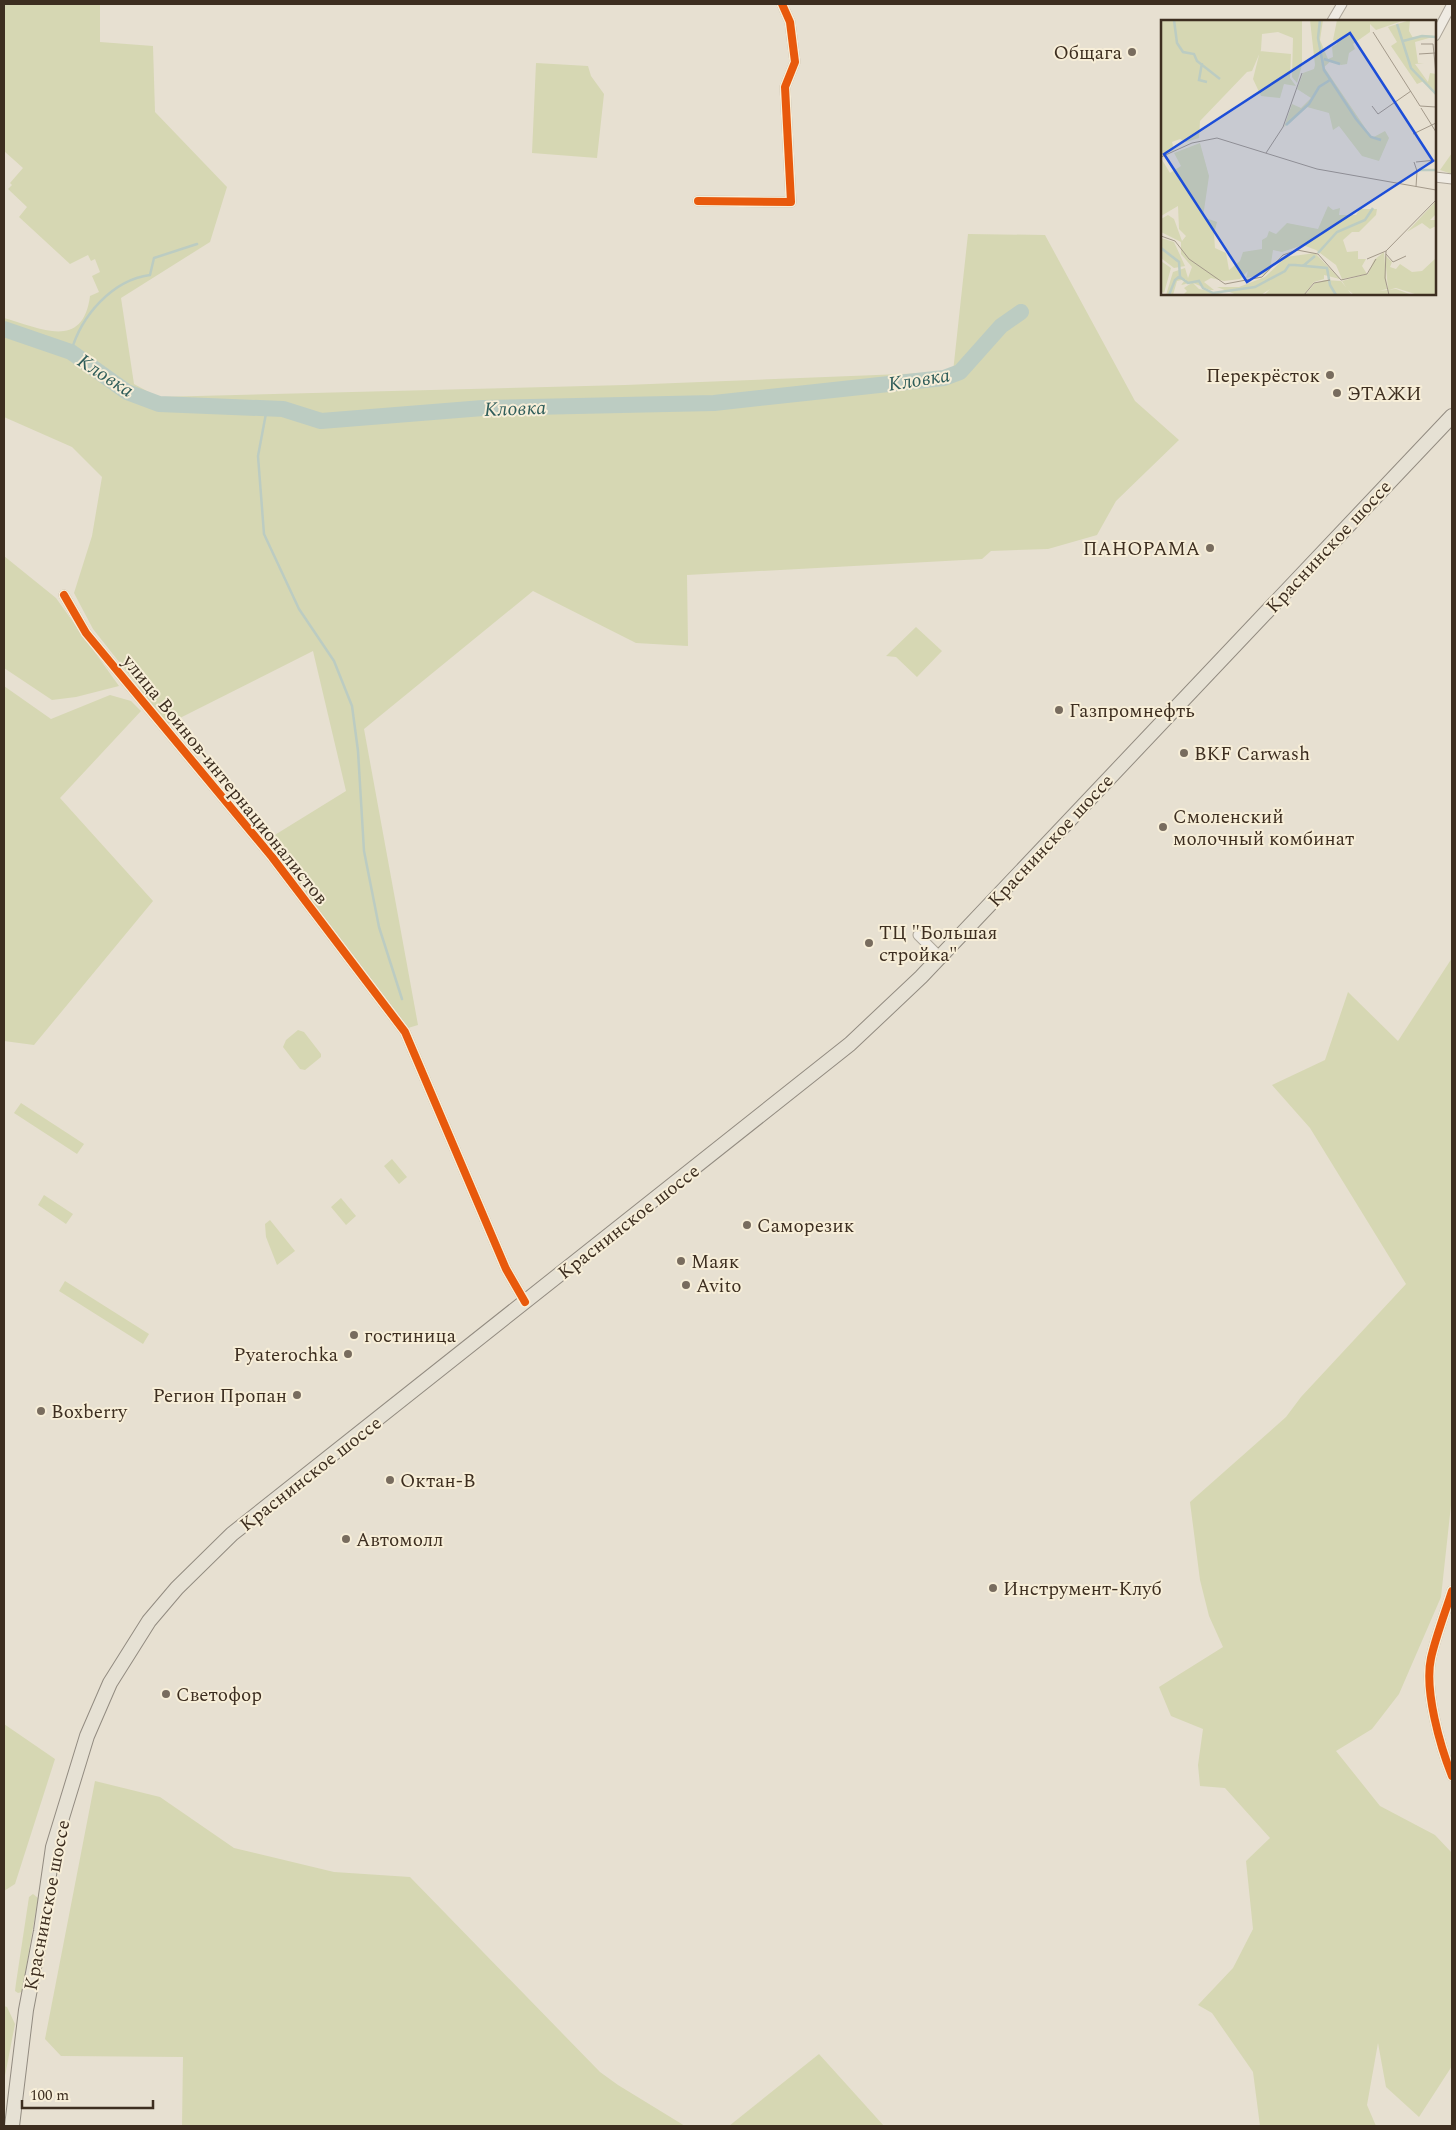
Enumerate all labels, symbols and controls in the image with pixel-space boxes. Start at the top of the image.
inset map [1161,20,1436,295]
place label: Общага [1053,39,1123,68]
marker: Общага [1126,46,1138,58]
water label: Кловка [71,346,140,405]
water label: Кловка [886,360,952,400]
place label: Перекрёсток [1206,362,1320,391]
marker: Перекрёсток [1324,369,1336,381]
place label: ЭТАЖИ [1347,380,1422,409]
marker: ЭТАЖИ [1331,387,1343,399]
water label: Кловка [483,393,547,425]
street label: Краснинское шоссе [1259,474,1399,620]
place label: ПАНОРАМА [1083,535,1200,564]
marker: ПАНОРАМА [1204,542,1216,554]
street label: улица Воинов-интернационалистов [114,648,335,911]
place label: Газпромнефть [1069,697,1195,726]
marker: Газпромнефть [1053,704,1065,716]
place label: BKF Carwash [1194,740,1310,769]
marker: BKF Carwash [1178,747,1190,759]
street label: Краснинское шоссе [981,768,1121,914]
place label: Смоленский молочный комбинат [1173,803,1354,854]
marker: Смоленский молочный комбинат [1157,821,1169,833]
place label: ТЦ "Большая стройка" [879,919,997,970]
marker: ТЦ "Большая стройка" [863,937,875,949]
street label: Краснинское шоссе [552,1157,706,1287]
place label: Саморезик [757,1212,855,1241]
marker: Саморезик [741,1219,753,1231]
place label: Маяк [691,1248,740,1277]
marker: Маяк [675,1255,687,1267]
place label: Avito [696,1272,742,1301]
marker: Avito [680,1279,692,1291]
place label: гостиница [364,1322,457,1351]
marker: гостиница [348,1329,360,1341]
place label: Pyaterochka [233,1341,339,1370]
marker: Pyaterochka [342,1348,354,1360]
place label: Регион Пропан [153,1382,287,1411]
marker: Регион Пропан [291,1389,303,1401]
place label: Boxberry [51,1398,128,1427]
marker: Boxberry [35,1405,47,1417]
street label: Краснинское шоссе [234,1409,388,1539]
place label: Октан-В [400,1467,475,1496]
marker: Октан-В [384,1474,396,1486]
place label: Автомолл [356,1526,443,1555]
marker: Автомолл [340,1533,352,1545]
place label: Инструмент-Клуб [1003,1575,1162,1604]
marker: Инструмент-Клуб [987,1582,999,1594]
place label: Светофор [176,1681,262,1710]
marker: Светофор [160,1688,172,1700]
street label: Краснинское шоссе [17,1817,78,1993]
scale bar [22,2078,154,2110]
text: 100 m [30,2084,69,2107]

